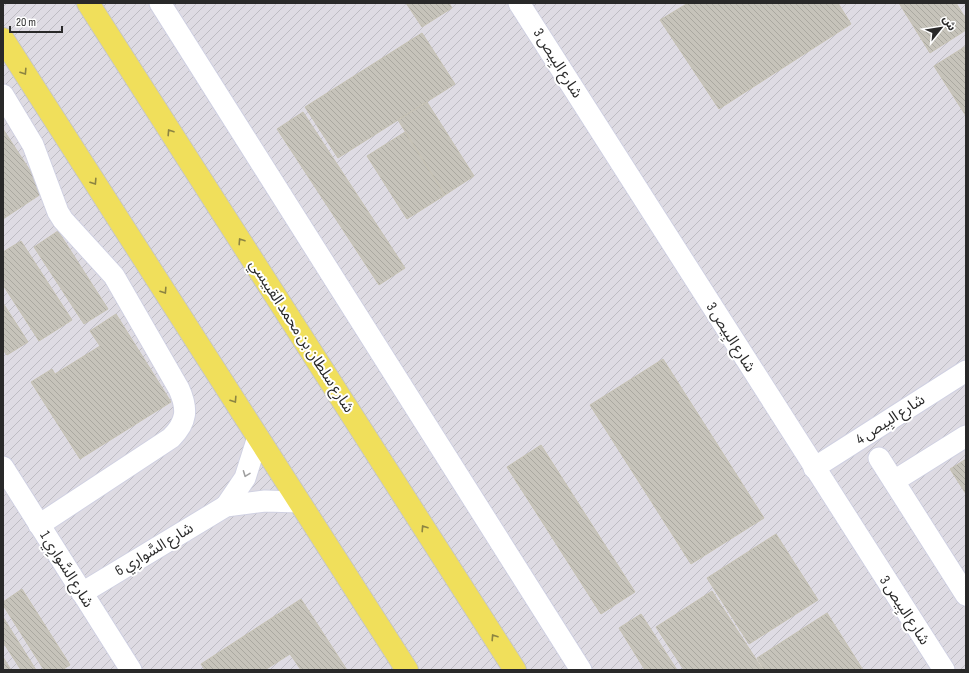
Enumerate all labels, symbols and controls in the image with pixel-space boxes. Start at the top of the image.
scale bar [10,8,62,34]
north arrow [921,8,961,48]
text: ش [940,13,959,33]
text: 20 m [16,15,36,30]
street label: شارع البِيص 3 [527,25,587,103]
one-way arrow [19,68,27,75]
one-way arrow [168,129,175,136]
one-way arrow [89,177,96,184]
one-way arrow [238,238,245,245]
street label: شارع سلطان بن محمد القبيسي [243,256,358,418]
one-way arrow [159,287,167,294]
street label: شارع البِيص 3 [700,299,760,377]
street label: شارع البِيص 4 [852,390,930,451]
one-way arrow [229,396,236,403]
one-way arrow [242,470,250,477]
street label: شارع السَّوارِي 6 [111,518,198,582]
one-way arrow [421,525,429,532]
street label: شارع السَّوارِي 1 [34,527,98,612]
street label: شارع البِيص 3 [873,572,934,650]
one-way arrow [491,634,499,641]

